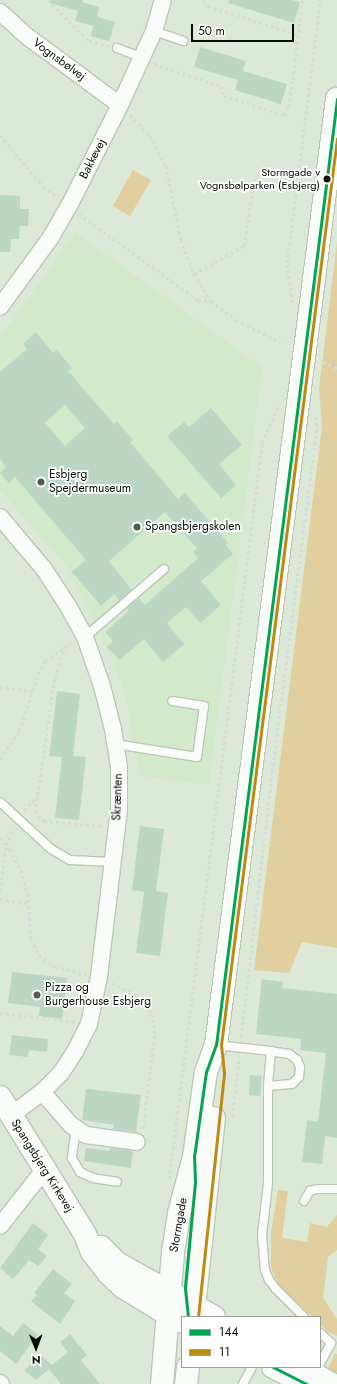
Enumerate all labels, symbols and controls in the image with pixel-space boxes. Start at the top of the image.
scale bar [193,16,296,42]
text: 50 m [198,22,225,40]
street label: Vognsbølvej [30,36,88,84]
street label: Bakkevej [77,137,109,181]
place label: Stormgade v Vognsbølparken (Esbjerg) [200,166,320,192]
marker: Stormgade v Vognsbølparken (Esbjerg) [322,174,332,184]
place label: Esbjerg Spejdermuseum [49,468,131,496]
marker: Esbjerg Spejdermuseum [36,477,46,487]
place label: Spangsbjergskolen [145,520,241,534]
marker: Spangsbjergskolen [132,522,142,532]
street label: Skrænten [110,773,126,821]
place label: Pizza og Burgerhouse Esbjerg [45,981,151,1009]
marker: Pizza og Burgerhouse Esbjerg [32,990,42,1000]
street label: Spangsbjerg Kirkevej [8,1117,76,1215]
street label: Stormgade [167,1197,191,1253]
legend [181,1316,321,1368]
text: 144 [219,1323,238,1341]
north arrow [16,1328,56,1368]
text: 11 [219,1343,230,1361]
text: N [32,1352,41,1368]

